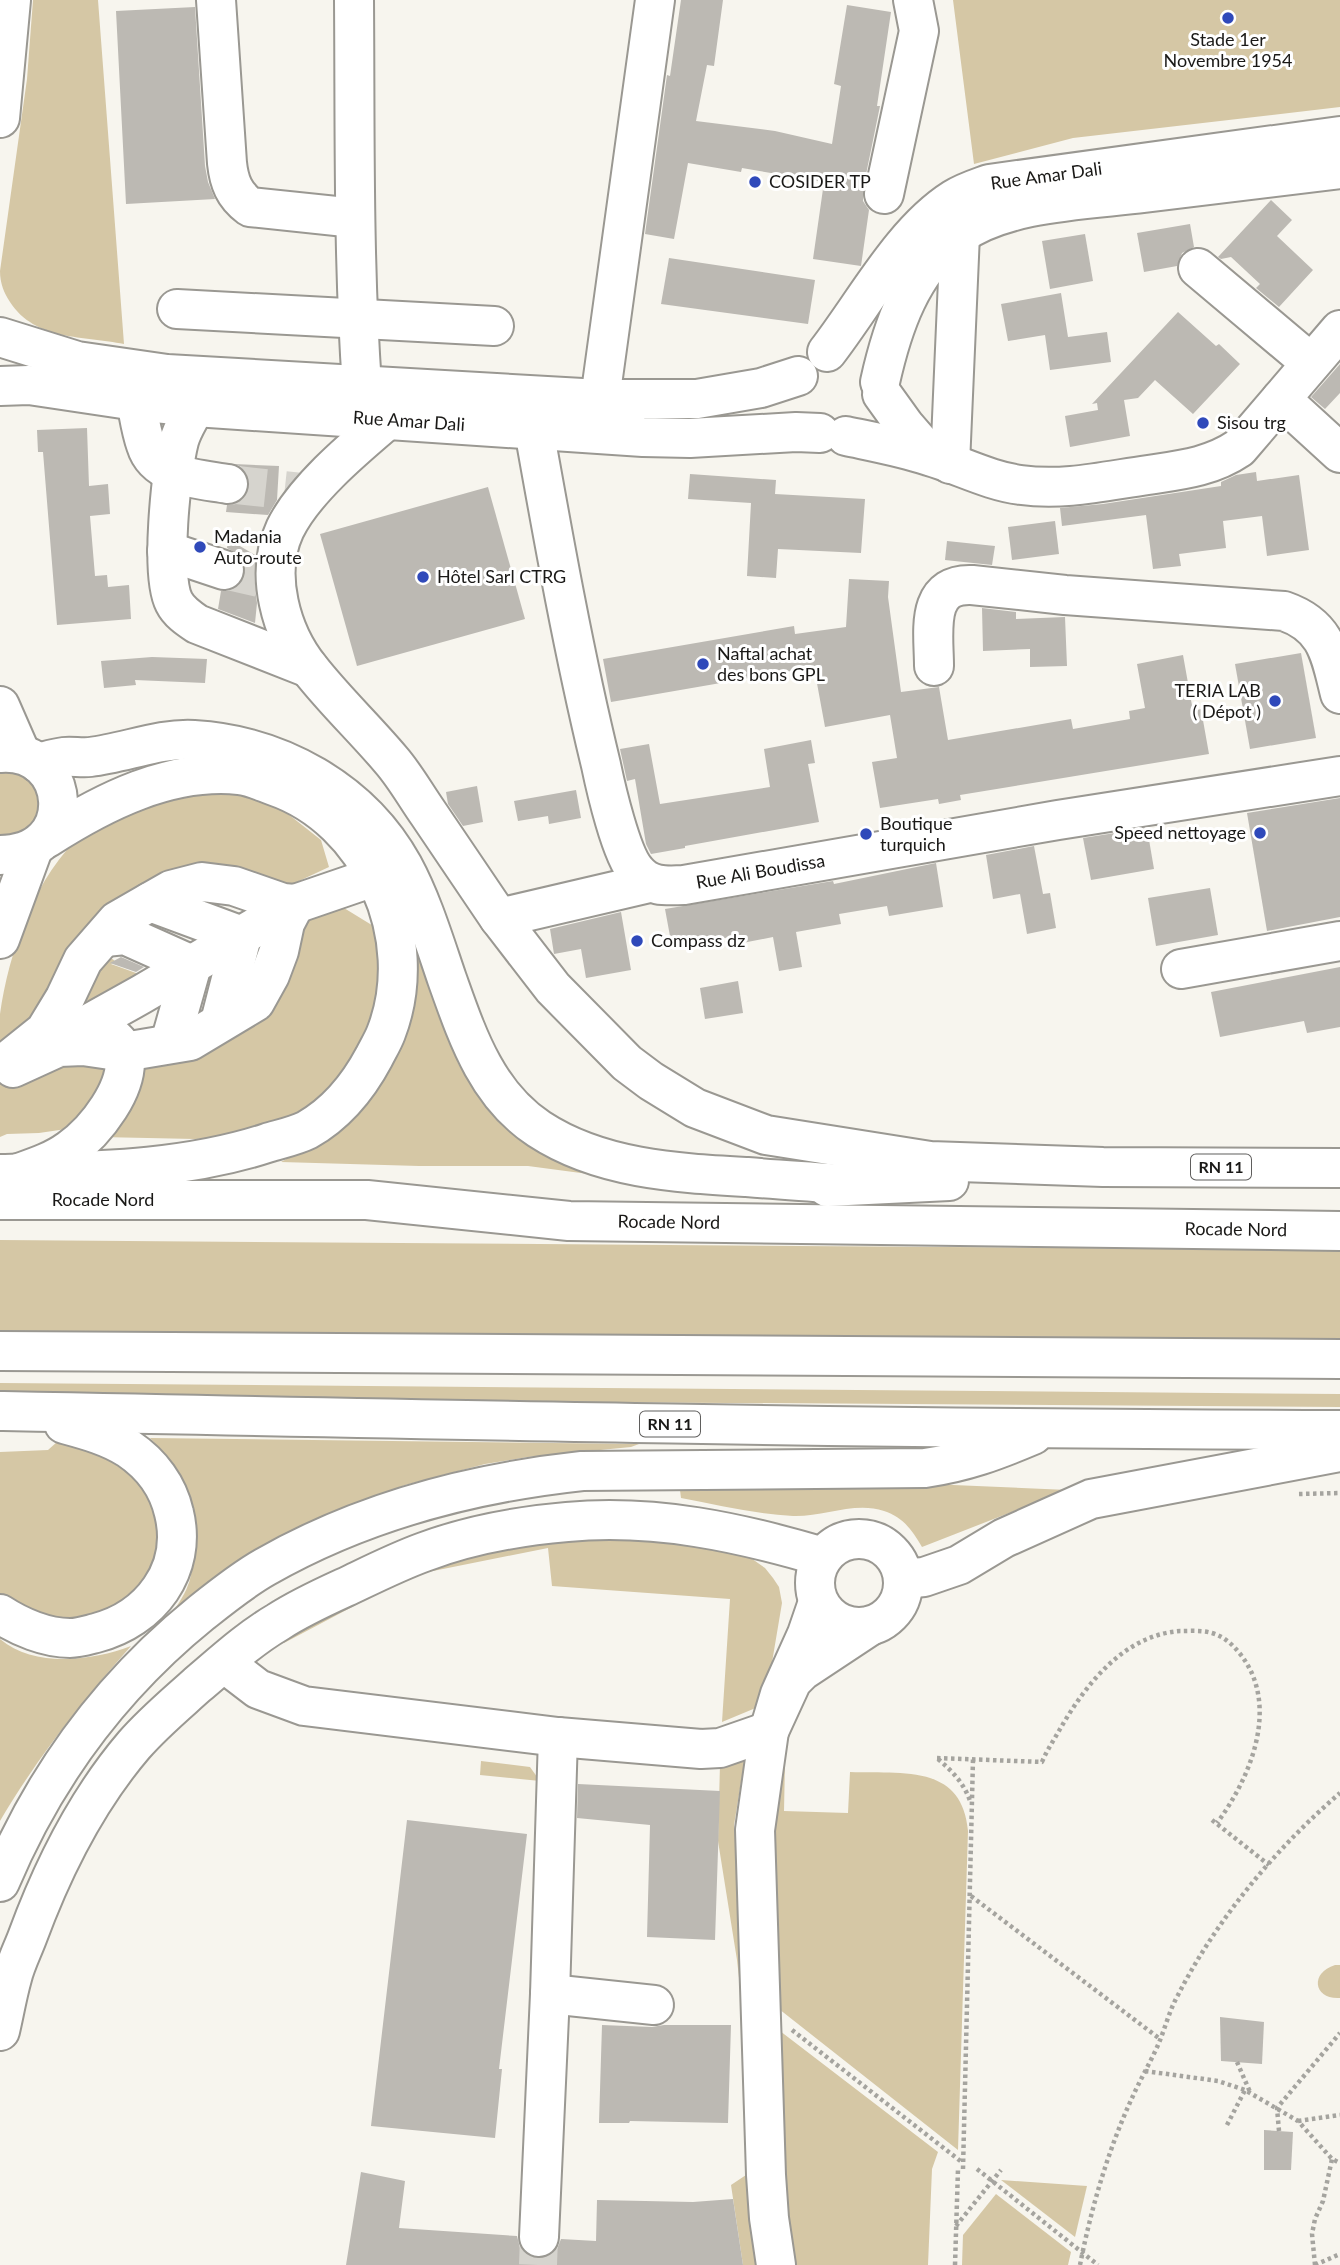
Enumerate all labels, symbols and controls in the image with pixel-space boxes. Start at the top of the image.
marker: Stade 1er Novembre 1954 [1220,10,1236,26]
place label: Stade 1er Novembre 1954 [1164,28,1292,71]
street label: Rue Amar Dali [989,157,1103,194]
place label: COSIDER TP [769,170,871,192]
marker: COSIDER TP [747,174,763,190]
street label: Rue Amar Dali [352,406,466,435]
place label: Sisou trg [1217,411,1286,433]
marker: Sisou trg [1195,415,1211,431]
place label: Madania Auto-route [214,525,302,568]
marker: Madania Auto-route [192,539,208,555]
place label: Hôtel Sarl CTRG [437,565,566,587]
marker: Hôtel Sarl CTRG [415,569,431,585]
place label: Naftal achat des bons GPL [717,642,825,685]
marker: Naftal achat des bons GPL [695,656,711,672]
place label: TERIA LAB ( Dépot ) [1174,679,1261,722]
marker: TERIA LAB ( Dépot ) [1267,693,1283,709]
place label: Boutique turquich [880,812,952,855]
place label: Speed nettoyage [1114,821,1246,843]
marker: Speed nettoyage [1252,825,1268,841]
marker: Boutique turquich [858,826,874,842]
street label: Rue Ali Boudissa [694,849,827,893]
place label: Compass dz [651,929,745,951]
marker: Compass dz [629,933,645,949]
road number: RN 11 [1191,1154,1251,1180]
street label: Rocade Nord [52,1188,154,1210]
street label: Rocade Nord [617,1210,720,1233]
street label: Rocade Nord [1184,1217,1287,1240]
road number: RN 11 [640,1412,700,1436]

